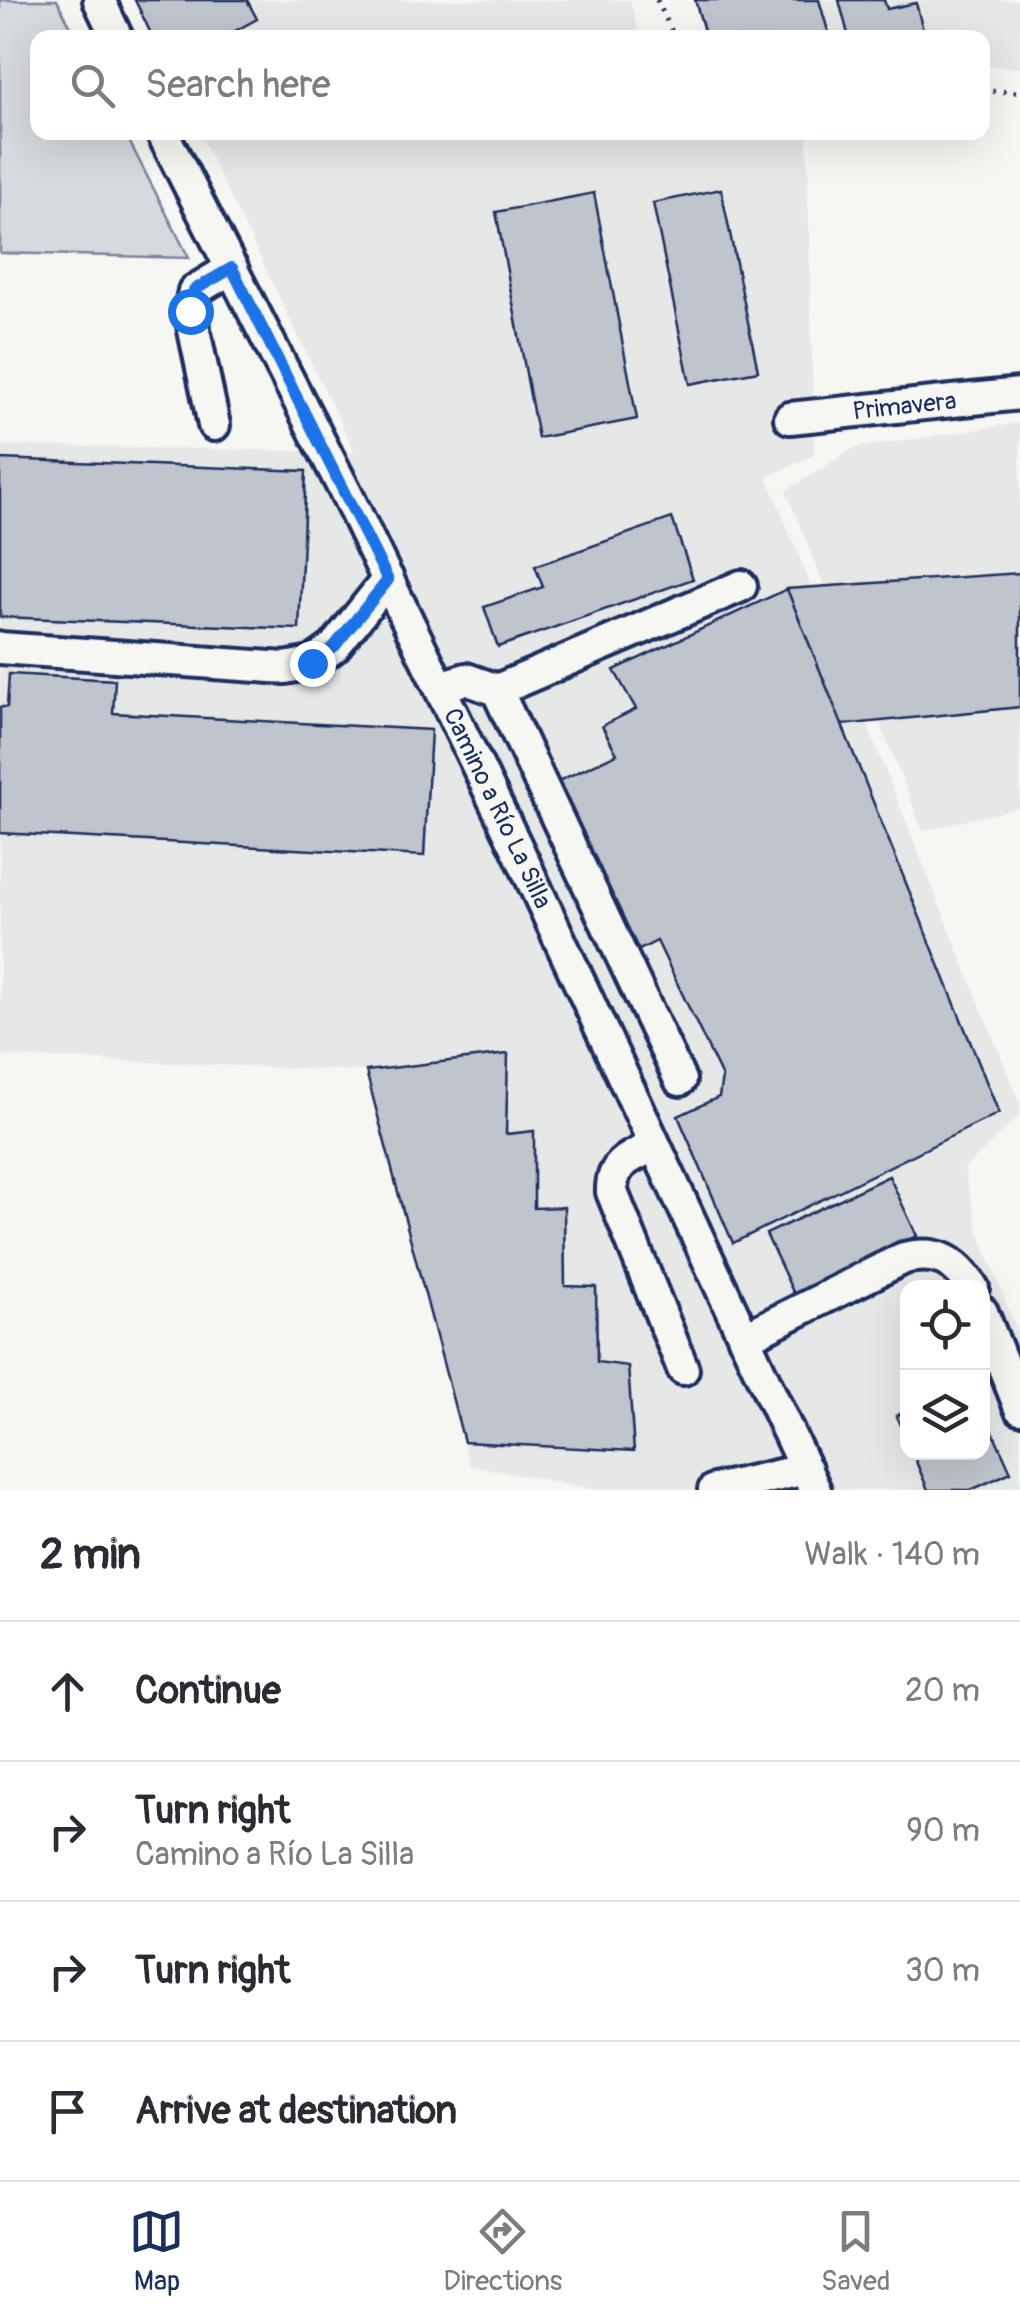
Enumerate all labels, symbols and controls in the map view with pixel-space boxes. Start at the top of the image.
search box [30,30,990,140]
icon: search [65,58,120,113]
text: Search here [145,61,331,109]
route start [168,289,214,335]
street label: Primavera [851,385,958,427]
route end [290,641,336,687]
street label: Camino a Río La Silla [437,703,558,913]
map controls [900,1280,990,1460]
button: locate [900,1280,990,1370]
button: layers [900,1370,990,1460]
text: 2 min [40,1529,141,1581]
text: Walk · 140 m [804,1535,980,1575]
icon: ahead [40,1664,95,1719]
text: Continue [135,1667,281,1715]
text: 20 m [905,1671,980,1711]
text: Turn right [135,1787,290,1835]
icon: right [40,1804,95,1859]
text: 90 m [906,1811,980,1851]
text: Camino a Río La Silla [135,1835,414,1875]
icon: right [40,1944,95,1999]
text: Turn right [135,1947,290,1995]
text: 30 m [905,1951,980,1991]
icon: arrive [40,2084,95,2139]
text: Arrive at destination [135,2087,457,2135]
tab: Map [129,2204,184,2299]
tab: Directions [443,2204,562,2299]
tab: Saved [821,2204,891,2299]

